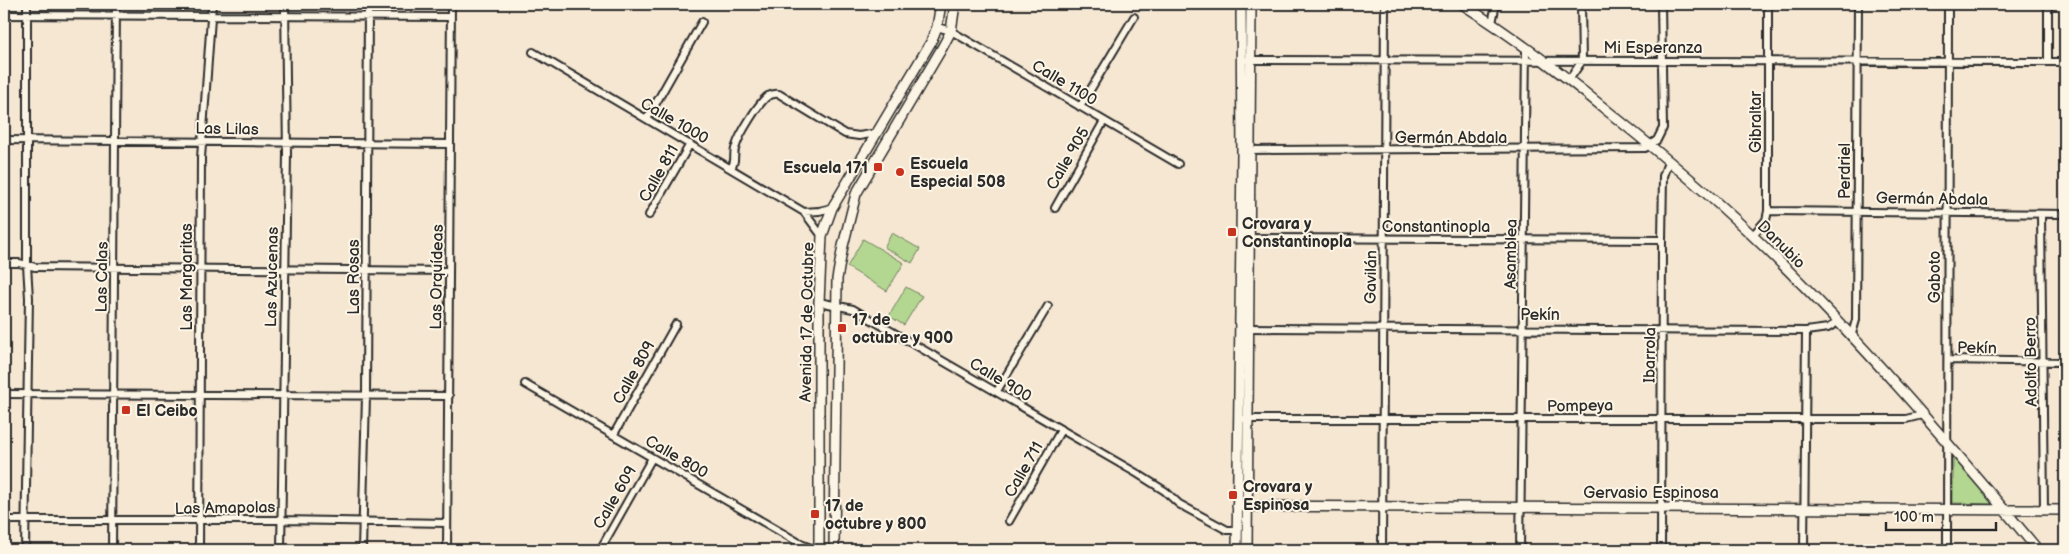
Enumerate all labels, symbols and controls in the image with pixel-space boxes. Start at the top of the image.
street label: Mi Esperanza [1603,39,1703,58]
street label: Calle 1100 [1028,56,1100,110]
street label: Gibraltar [1747,91,1766,153]
street label: Calle 1000 [637,94,712,148]
street label: Las Lilas [195,119,259,140]
street label: Calle 905 [1043,124,1094,193]
street label: Germán Abdala [1395,129,1507,148]
street label: Calle 811 [635,142,683,206]
street label: Perdriel [1836,143,1855,199]
place label: Escuela Especial 508 [910,155,1006,192]
place label: Escuela 171 [783,159,868,178]
marker: Escuela 171 [872,161,884,173]
marker: Escuela Especial 508 [894,166,906,178]
street label: Germán Abdala [1876,189,1988,210]
place label: Crovara y Constantinopla [1242,215,1352,252]
street label: Danubio [1753,217,1809,273]
street label: Constantinopla [1382,218,1490,237]
street label: Asamblea [1501,219,1522,289]
street label: Las Margaritas [178,223,197,331]
street label: Las Orquídeas [427,224,448,330]
marker: Crovara y Constantinopla [1226,226,1238,238]
street label: Las Azucenas [262,227,283,327]
street label: Las Rosas [345,239,364,315]
street label: Las Calas [92,241,113,313]
street label: Avenida 17 de Octubre [797,241,818,402]
street label: Gavilán [1362,250,1381,304]
street label: Gaboto [1926,251,1945,303]
street label: Pekín [1520,306,1560,325]
place label: 17 de octubre y 900 [852,311,953,348]
street label: Adolfo Berro [2021,317,2042,407]
marker: 17 de octubre y 900 [836,322,848,334]
street label: Ibarrola [1641,327,1660,383]
street label: Calle 809 [609,338,659,408]
street label: Pekín [1957,339,1997,358]
street label: Calle 900 [966,354,1035,406]
street label: Pompeya [1547,396,1613,417]
place label: El Ceibo [136,402,198,421]
marker: El Ceibo [120,404,132,416]
street label: Calle 800 [641,432,711,483]
street label: Calle 711 [1001,439,1048,501]
street label: Calle 609 [590,463,641,533]
place label: Crovara y Espinosa [1243,478,1313,515]
street label: Gervasio Espinosa [1583,484,1719,503]
marker: Crovara y Espinosa [1227,489,1239,501]
place label: 17 de octubre y 800 [825,497,927,534]
street label: Las Amapolas [174,498,276,519]
scale bar [1886,499,1996,531]
marker: 17 de octubre y 800 [809,508,821,520]
text: 100 m [1894,508,1934,527]

